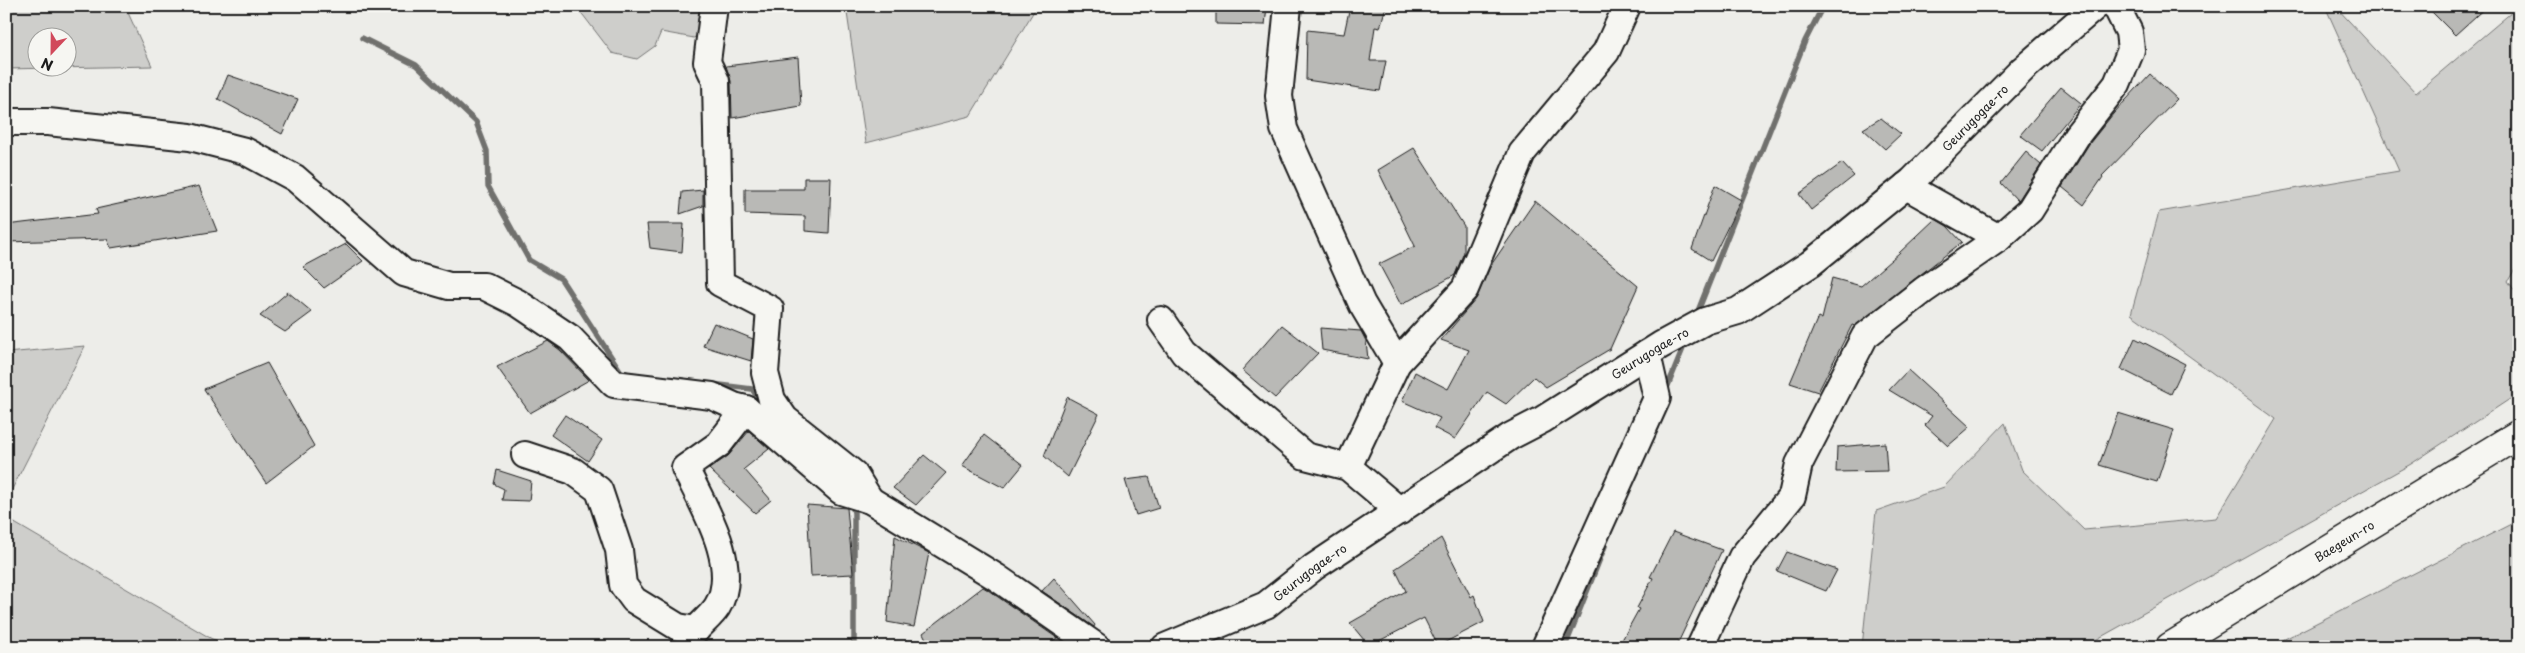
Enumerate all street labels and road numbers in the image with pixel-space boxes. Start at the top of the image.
street label: Geurugogae-ro [1938,80,2012,155]
street label: Geurugogae-ro [1607,323,1692,383]
street label: Baegeun-ro [2311,515,2378,566]
street label: Geurugogae-ro [1269,539,1350,605]

